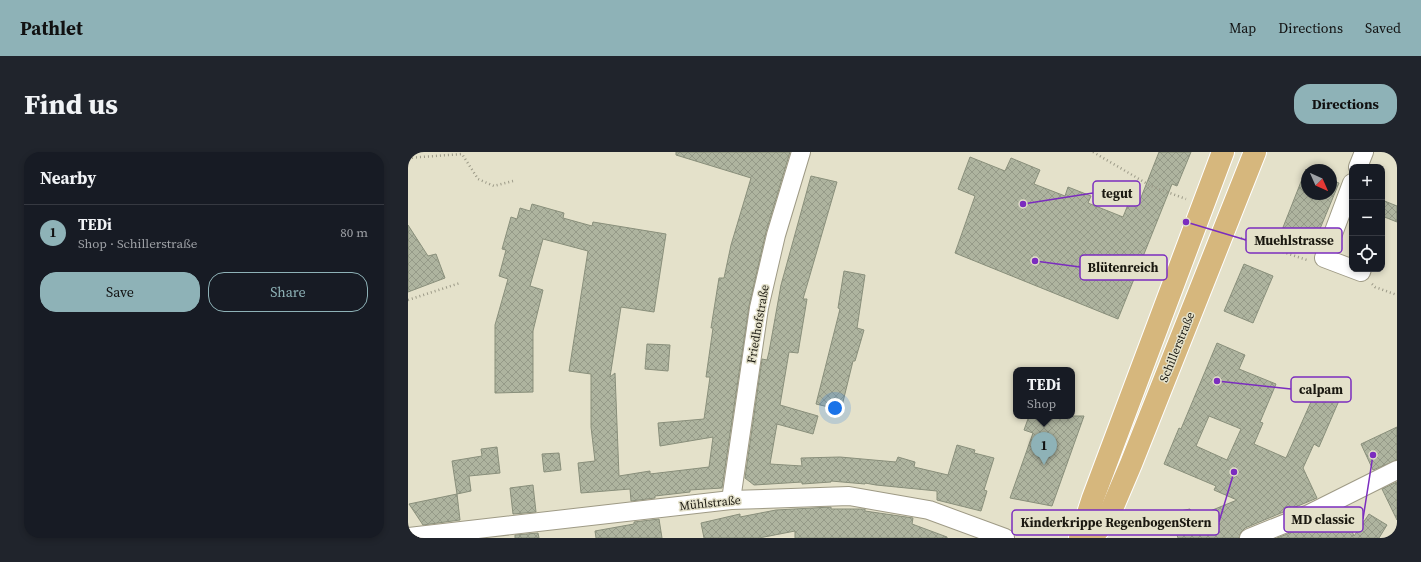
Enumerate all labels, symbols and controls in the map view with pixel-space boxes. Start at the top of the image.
text: Pathlet [20,15,83,41]
text: Map [1229,18,1256,38]
text: Directions [1278,18,1343,38]
text: Saved [1365,18,1401,38]
button: Directions [1294,84,1397,124]
text: Find us [24,85,118,123]
north arrow [1301,164,1337,200]
map controls [1349,164,1385,272]
button: + [1349,164,1385,200]
text: Nearby [40,166,96,190]
callout: tegut [1093,181,1140,206]
text: tegut [1102,185,1133,202]
button: − [1349,200,1385,236]
text: TEDi [78,214,112,235]
text: 1 [49,224,57,241]
text: 80 m [340,224,368,241]
callout: Muehlstrasse [1246,228,1342,253]
text: Muehlstrasse [1254,232,1334,249]
text: Shop · Schillerstraße [78,235,197,252]
button: locate [1349,236,1385,272]
callout: Blütenreich [1080,255,1167,280]
text: Blütenreich [1088,259,1158,276]
button: Save [40,272,200,312]
button: Share [208,272,368,312]
street label: Friedhofstraße [743,283,773,365]
street label: Schillerstraße [1156,310,1198,384]
popup [1013,367,1075,419]
text: TEDi [1027,374,1061,395]
callout: calpam [1291,377,1351,402]
text: calpam [1299,381,1343,398]
text: Shop [1027,395,1056,412]
your location [825,398,845,418]
pin: 1 [1031,432,1057,465]
street label: Mühlstraße [678,492,742,514]
callout: MD classic [1284,507,1363,532]
callout: Kinderkrippe RegenbogenStern [1012,510,1219,535]
text: MD classic [1291,511,1355,528]
text: Kinderkrippe RegenbogenStern [1020,514,1212,531]

